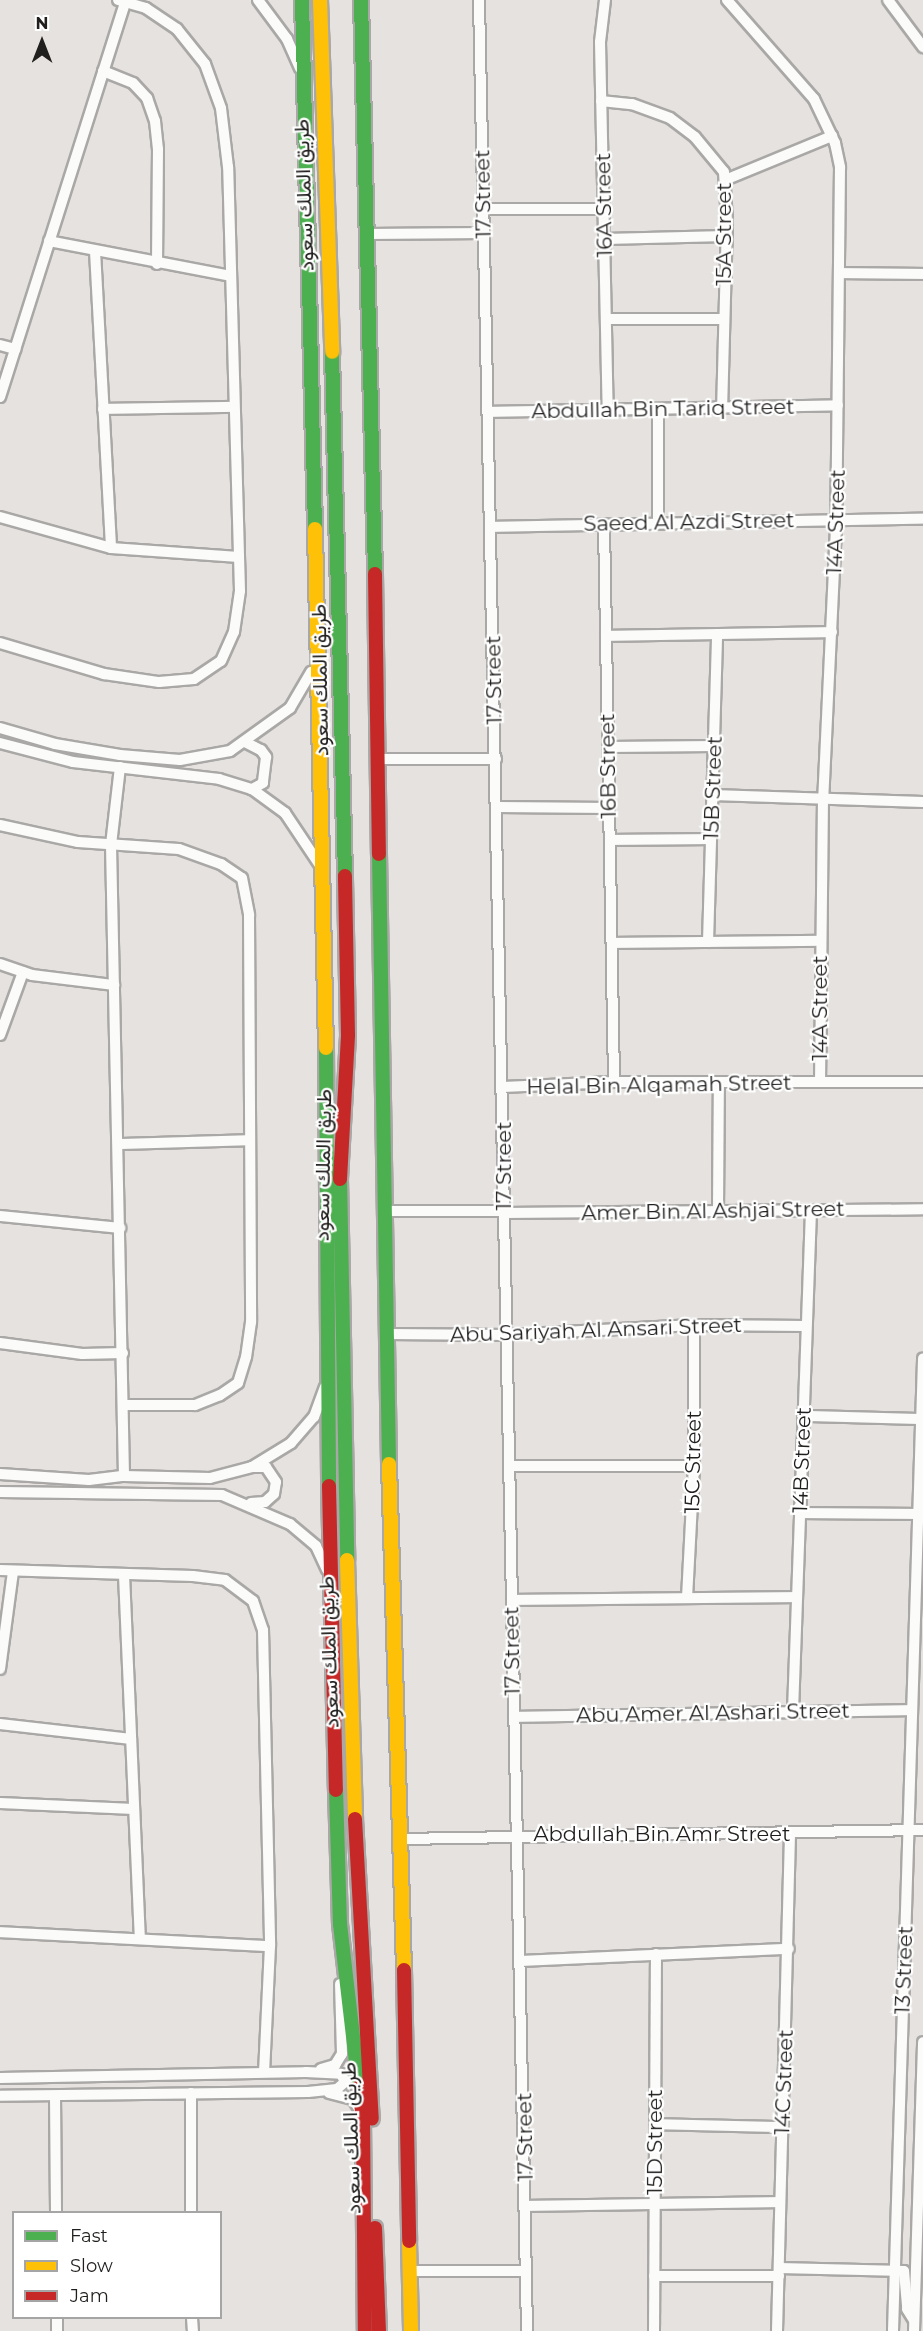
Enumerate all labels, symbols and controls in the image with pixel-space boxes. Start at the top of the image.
north arrow [12,12,72,72]
text: N [36,14,48,33]
street label: طريق الملك سعود [289,118,319,272]
street label: 17 Street [470,149,496,239]
street label: 16A Street [590,152,618,258]
street label: 15A Street [711,182,737,286]
street label: Abdullah Bin Tariq Street [531,394,795,424]
street label: 14A Street [822,469,850,575]
street label: Saeed Al Azdi Street [583,508,795,536]
street label: طريق الملك سعود [306,604,334,756]
street label: 17 Street [481,635,507,725]
street label: 16B Street [594,713,622,819]
street label: 15B Street [699,735,727,841]
street label: 14A Street [807,955,833,1061]
street label: Helal Bin Alqamah Street [526,1070,792,1100]
street label: طريق الملك سعود [309,1089,337,1241]
street label: 17 Street [491,1122,517,1210]
street label: Amer Bin Al Ashjai Street [581,1196,845,1226]
street label: Abu Sariyah Al Ansari Street [450,1312,742,1348]
street label: 14B Street [788,1406,816,1514]
street label: 15C Street [680,1410,706,1514]
street label: طريق الملك سعود [314,1575,344,1729]
street label: 17 Street [499,1606,525,1696]
street label: Abu Amer Al Ashari Street [576,1698,850,1728]
street label: Abdullah Bin Amr Street [534,1821,790,1847]
street label: 13 Street [890,1925,918,2015]
street label: 14C Street [770,2029,798,2135]
street label: طريق الملك سعود [336,2061,366,2215]
street label: 15D Street [642,2089,668,2195]
street label: 17 Street [512,2092,538,2182]
legend [12,2211,222,2319]
text: Fast [70,2225,108,2247]
text: Slow [70,2255,113,2277]
text: Jam [70,2285,109,2307]

